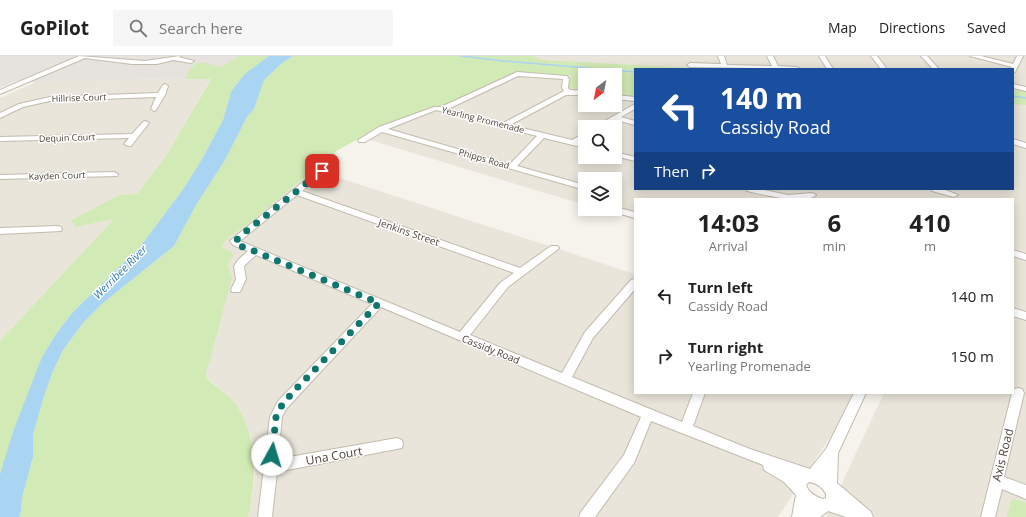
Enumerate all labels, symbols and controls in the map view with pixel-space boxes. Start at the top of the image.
search box [113,10,393,46]
text: GoPilot [20,15,89,41]
icon: search [127,17,149,39]
text: Search here [159,18,243,38]
text: Map [828,18,857,37]
text: Directions [879,18,945,37]
text: Saved [967,18,1006,37]
north arrow [578,68,622,112]
map controls [578,68,622,216]
text: 140 m [720,79,803,117]
icon: left [654,84,706,136]
street label: Hillrise Court [51,90,106,105]
street label: Yearling Promenade [440,103,526,136]
text: Cassidy Road [720,115,831,139]
button: search [578,120,622,164]
street label: Dequin Court [39,130,95,145]
street label: Phipps Road [457,145,511,172]
pin [305,154,339,188]
icon: arrive [311,160,333,182]
icon: right [697,160,719,182]
text: Then [654,161,689,181]
street label: Kayden Court [28,168,86,183]
button: layers [578,172,622,216]
text: 14:03 [697,206,759,239]
text: 6 [827,206,841,239]
text: 410 [909,206,951,239]
street label: Jenkins Street [376,215,442,249]
text: Arrival [709,237,748,255]
text: min [823,237,846,255]
text: m [924,237,936,255]
water label: Werribee River [89,241,150,302]
text: Turn left [688,277,753,297]
icon: left [654,285,676,307]
text: 140 m [950,286,994,306]
text: Cassidy Road [688,297,768,315]
street label: Cassidy Road [460,331,522,367]
text: Turn right [688,337,763,357]
icon: right [654,345,676,367]
text: 150 m [950,346,994,366]
text: Yearling Promenade [688,357,811,375]
street label: Axis Road [988,426,1017,483]
position arrow [251,434,293,476]
street label: Una Court [304,442,364,469]

